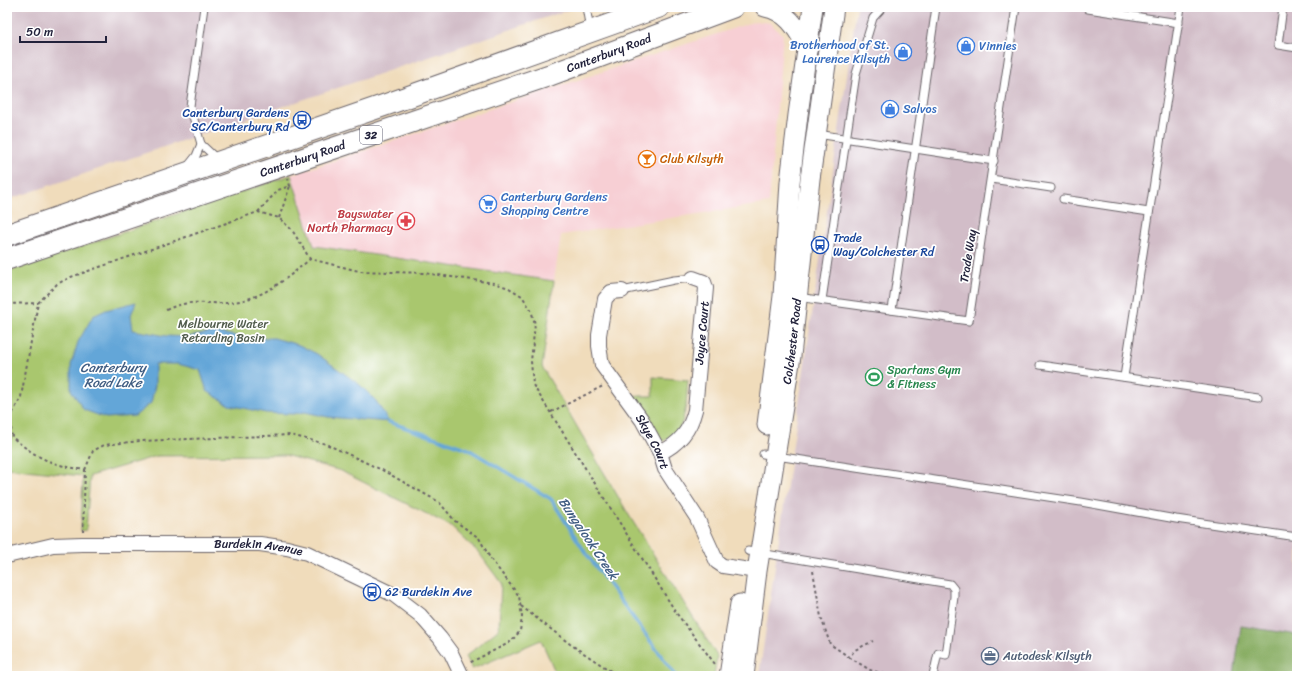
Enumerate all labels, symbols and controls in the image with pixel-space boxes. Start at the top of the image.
scale bar [20,18,106,44]
text: 50 m [26,21,53,43]
street label: Canterbury Road [563,27,656,79]
place label: Brotherhood of St. Laurence Kilsyth [790,34,890,70]
place label: Vinnies [979,35,1016,57]
shop icon: Vinnies [956,36,976,56]
shop icon: Brotherhood of St. Laurence Kilsyth [893,42,913,62]
place label: Salvos [903,98,937,120]
shop icon: Salvos [880,99,900,119]
place label: Canterbury Gardens SC/Canterbury Rd [183,102,291,138]
bus stop icon: Canterbury Gardens SC/Canterbury Rd [292,110,312,130]
road number: 32 [360,126,382,144]
street label: Canterbury Road [257,134,350,184]
place label: Club Kilsyth [660,148,724,170]
bar icon: Club Kilsyth [637,149,657,169]
place label: Canterbury Gardens Shopping Centre [501,186,608,222]
supermarket icon: Canterbury Gardens Shopping Centre [478,194,498,214]
place label: Bayswater North Pharmacy [307,203,394,239]
pharmacy icon: Bayswater North Pharmacy [396,211,416,231]
place label: Trade Way/Colchester Rd [833,227,936,263]
street label: Trade Way [953,227,983,284]
bus stop icon: Trade Way/Colchester Rd [810,235,830,255]
street label: Colchester Road [776,296,808,386]
street label: Joyce Court [688,300,716,366]
park label: Melbourne Water Retarding Basin [178,313,269,349]
water label: Canterbury Road Lake [80,356,148,394]
place label: Spartans Gym & Fitness [887,359,961,395]
sports icon: Spartans Gym & Fitness [864,367,884,387]
street label: Skye Court [630,409,675,472]
water label: Bungalook Creek [552,492,625,585]
street label: Burdekin Avenue [214,533,305,563]
place label: 62 Burdekin Ave [385,581,472,603]
bus stop icon: 62 Burdekin Ave [362,582,382,602]
place label: Autodesk Kilsyth [1002,645,1092,667]
office icon: Autodesk Kilsyth [980,646,1000,666]

